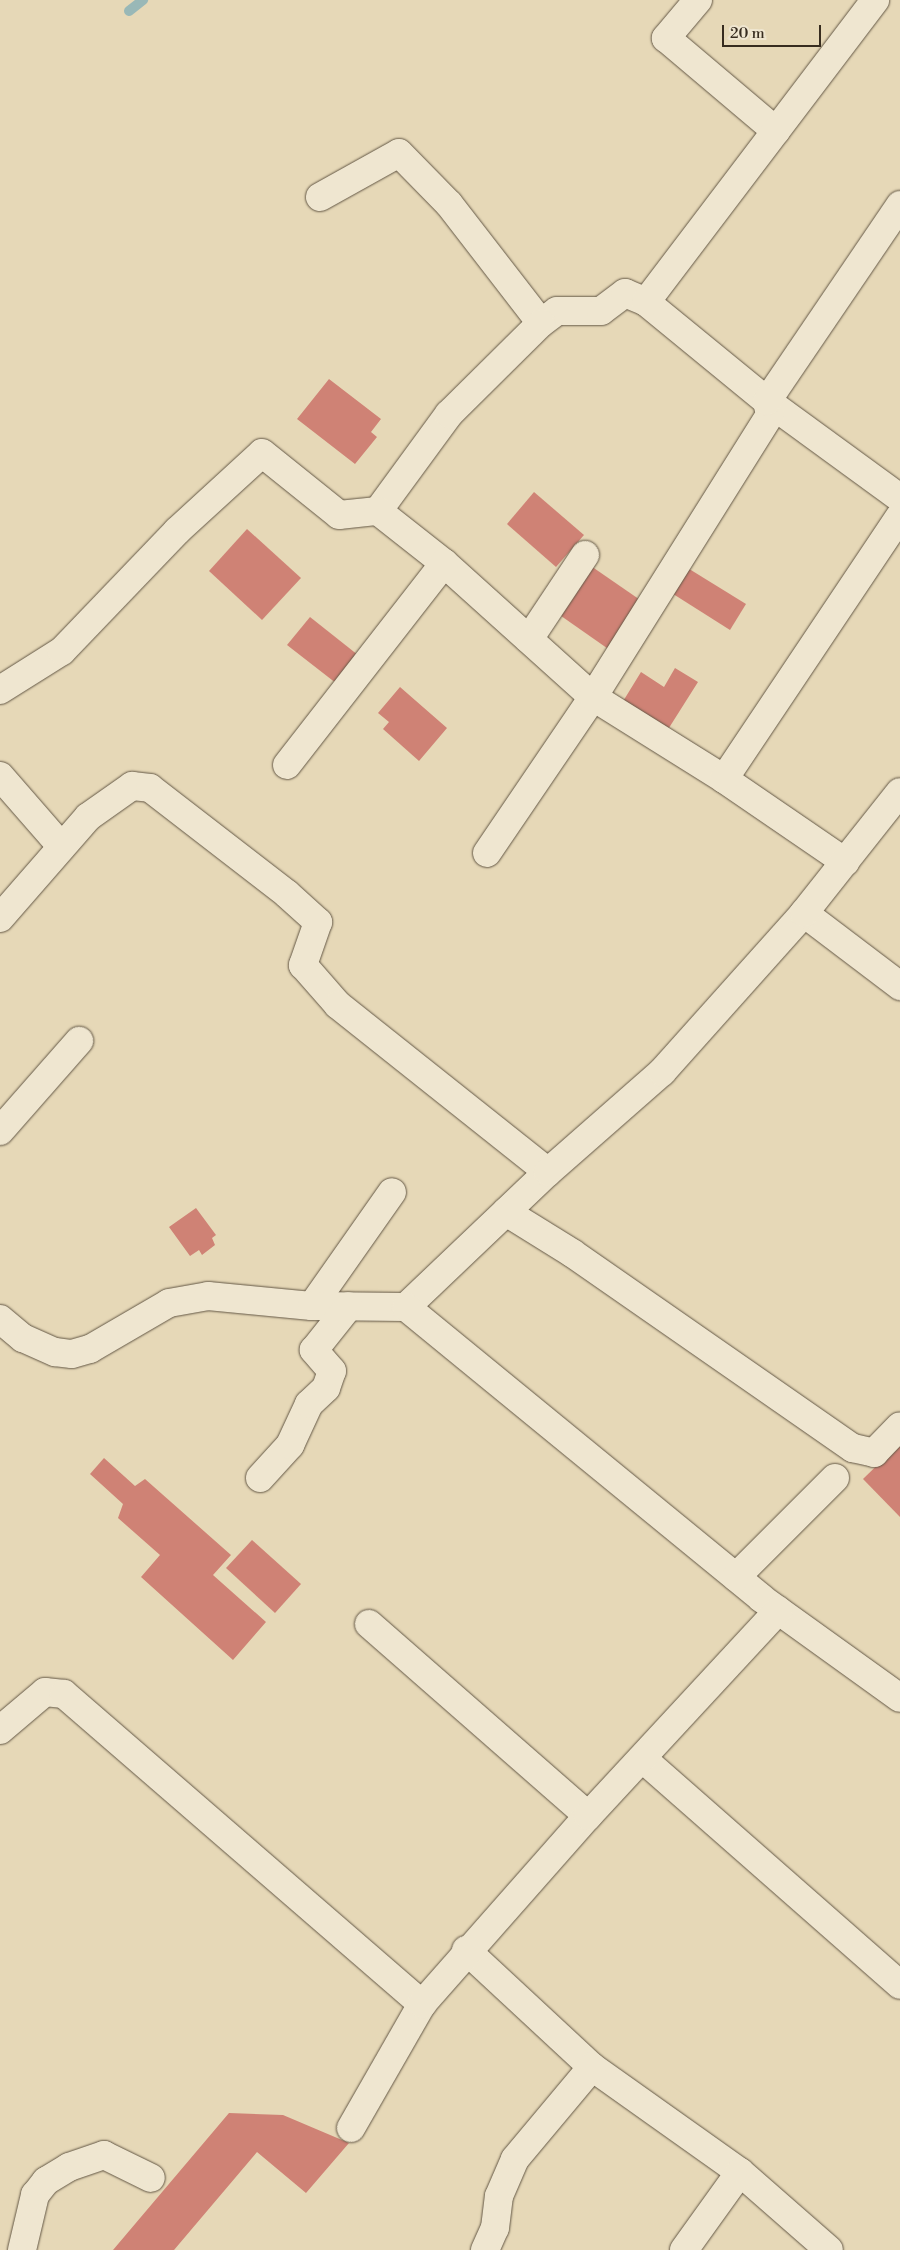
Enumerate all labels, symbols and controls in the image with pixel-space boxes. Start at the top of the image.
scale bar [725,15,824,47]
text: 20 m [730,24,765,43]

